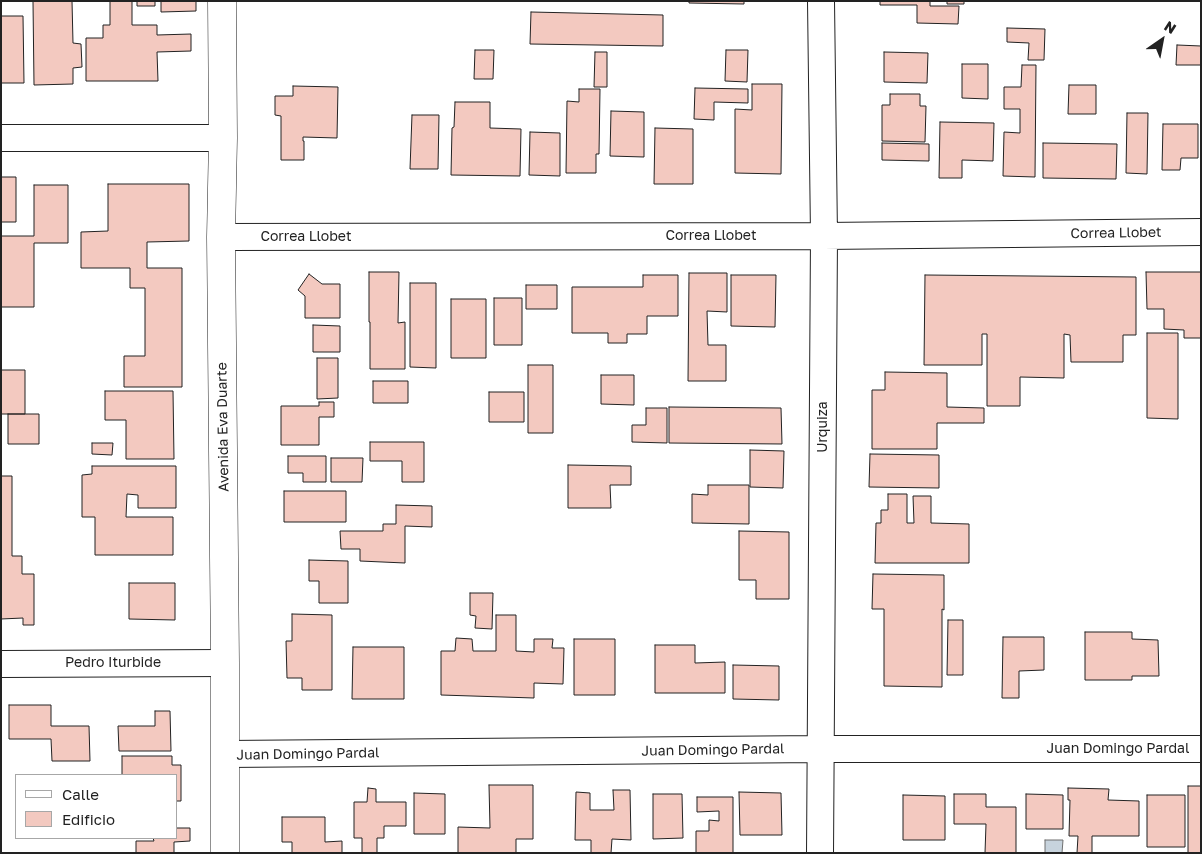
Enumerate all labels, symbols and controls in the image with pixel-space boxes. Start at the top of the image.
north arrow [1137,15,1187,65]
text: N [1161,17,1180,37]
street label: Correa Llobet [1070,224,1162,242]
street label: Correa Llobet [665,228,757,244]
street label: Correa Llobet [260,229,352,245]
street label: Avenida Eva Duarte [213,362,233,492]
street label: Urquiza [815,401,831,453]
street label: Pedro Iturbide [65,655,161,671]
street label: Juan Domingo Pardal [641,740,785,760]
street label: Juan Domingo Pardal [1047,741,1189,757]
street label: Juan Domingo Pardal [236,744,380,764]
legend [15,774,178,839]
text: Calle [62,785,99,803]
text: Edificio [62,810,115,828]

